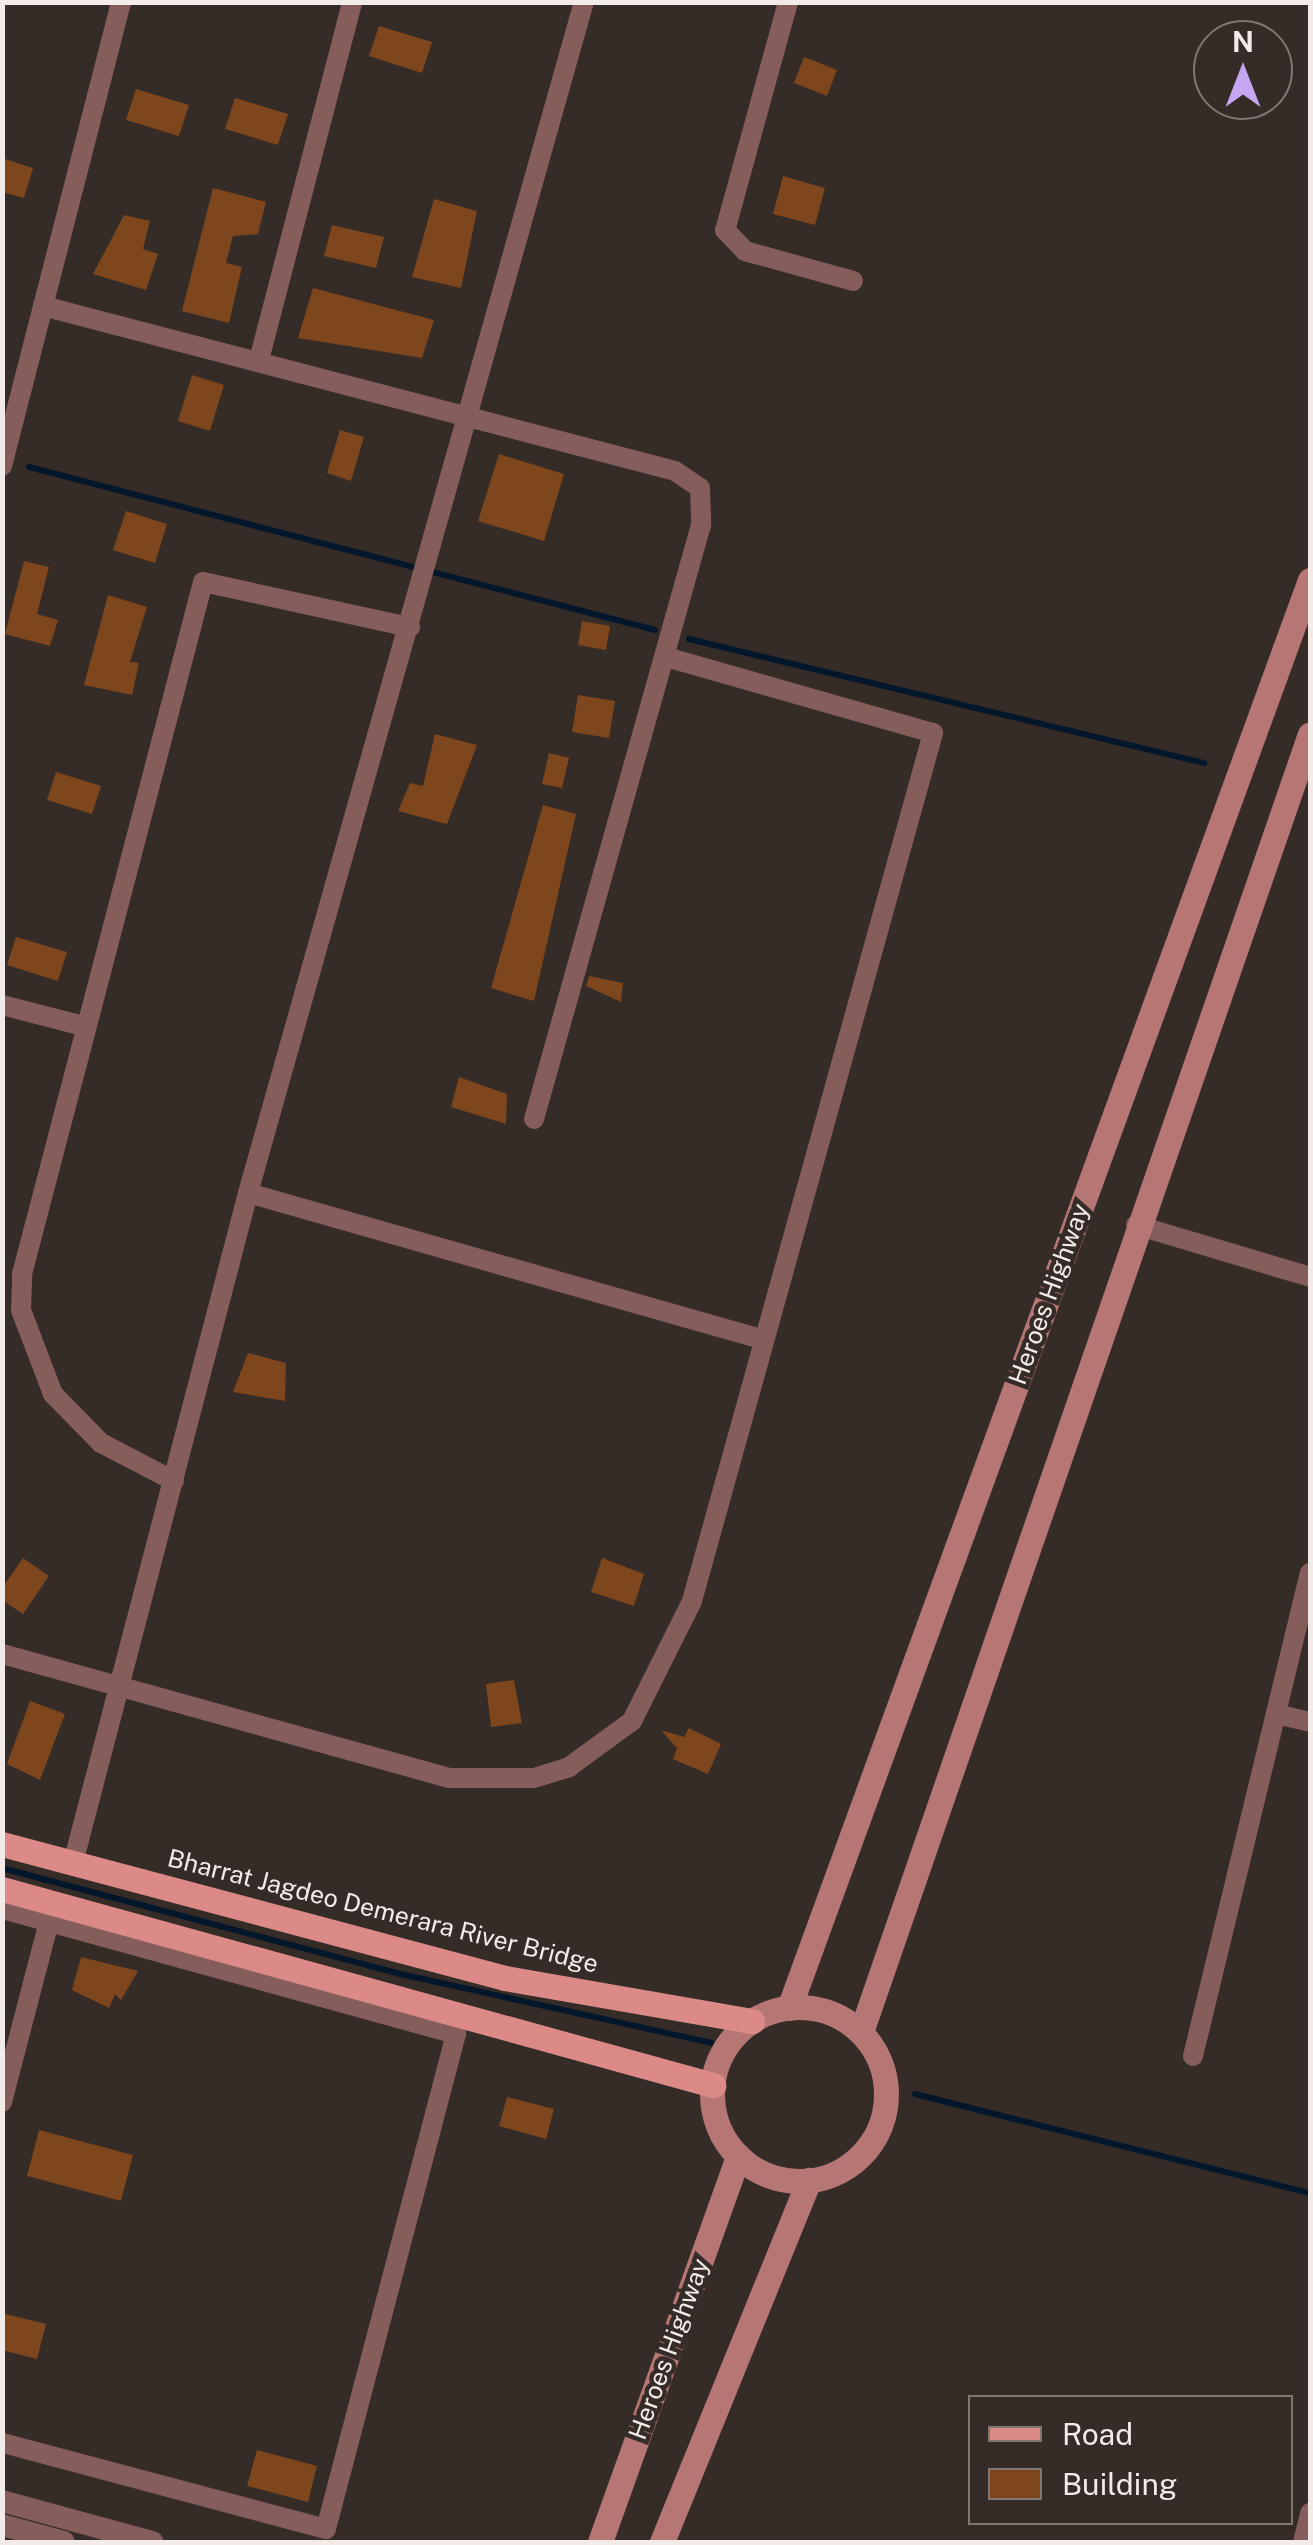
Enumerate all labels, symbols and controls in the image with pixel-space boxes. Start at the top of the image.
north arrow [1193,20,1293,120]
text: N [1232,25,1254,58]
street label: Heroes Highway [1002,1199,1096,1389]
street label: Bharrat Jagdeo Demerara River Bridge [164,1843,602,1979]
street label: Heroes Highway [622,2254,716,2444]
legend [968,2395,1293,2525]
text: Road [1062,2416,1133,2452]
text: Building [1062,2466,1177,2502]

